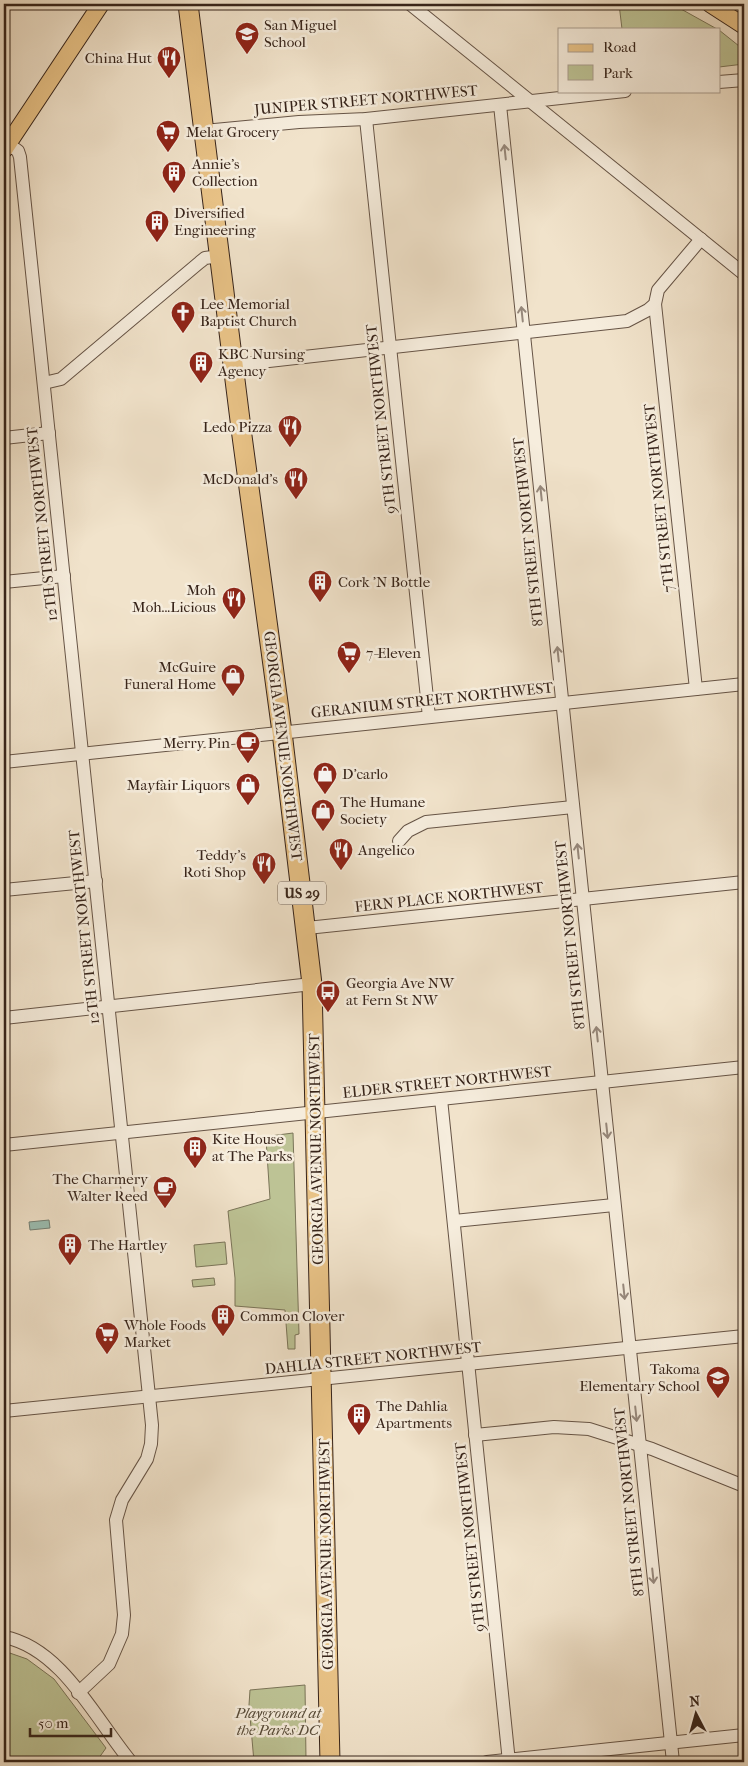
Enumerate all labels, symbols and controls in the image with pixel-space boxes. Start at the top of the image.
place label: San Miguel School [264,16,337,51]
school or university icon: San Miguel School [234,21,260,55]
legend [558,28,720,92]
text: Road [603,38,637,56]
restaurant icon: China Hut [156,45,182,79]
place label: China Hut [85,49,153,67]
text: Park [603,64,633,82]
street label: JUNIPER STREET NORTHWEST [253,81,479,119]
supermarket icon: Melat Grocery [155,119,181,153]
place label: Melat Grocery [186,123,280,141]
one-way arrow [500,144,510,160]
place label: Annie's Collection [191,155,258,190]
building icon: Annie's Collection [161,160,187,194]
place label: Diversified Engineering [174,204,256,239]
building icon: Diversified Engineering [144,209,170,243]
place label: Lee Memorial Baptist Church [200,295,297,330]
church icon: Lee Memorial Baptist Church [170,300,196,334]
one-way arrow [517,306,526,322]
street label: 9TH STREET NORTHWEST [362,322,400,515]
place label: KBC Nursing Agency [217,345,306,380]
building icon: KBC Nursing Agency [188,350,214,384]
street label: 7TH STREET NORTHWEST [640,402,678,593]
restaurant icon: Ledo Pizza [277,414,303,448]
place label: Ledo Pizza [203,418,273,436]
street label: 12TH STREET NORTHWEST [23,425,61,622]
street label: 8TH STREET NORTHWEST [509,436,547,627]
restaurant icon: McDonald's [283,466,309,500]
place label: McDonald's [202,470,278,488]
one-way arrow [536,485,546,501]
building icon: Cork 'N Bottle [307,569,333,603]
place label: Cork 'N Bottle [338,573,431,591]
place label: Moh Moh...Licious [132,581,217,616]
restaurant icon: Moh Moh...Licious [221,586,247,620]
street label: GEORGIA AVENUE NORTHWEST [260,630,306,863]
supermarket icon: 7-Eleven [336,640,362,674]
place label: 7-Eleven [366,644,421,662]
one-way arrow [553,647,563,663]
place label: McGuire Funeral Home [124,658,217,693]
shop icon: McGuire Funeral Home [220,663,246,697]
street label: GERANIUM STREET NORTHWEST [310,678,555,722]
cafe icon: Merry Pin [235,730,261,764]
place label: Merry Pin [163,734,230,752]
shop icon: D'carlo [312,761,338,795]
place label: D'carlo [342,765,388,783]
shop icon: Mayfair Liquors [235,772,261,806]
place label: Mayfair Liquors [127,776,230,794]
place label: The Humane Society [340,793,426,828]
shop icon: The Humane Society [310,798,336,832]
street label: 12TH STREET NORTHWEST [65,828,103,1025]
restaurant icon: Angelico [328,837,354,871]
street label: 8TH STREET NORTHWEST [551,839,589,1030]
place label: Angelico [357,841,415,859]
one-way arrow [573,843,583,859]
place label: Teddy's Roti Shop [183,846,246,881]
restaurant icon: Teddy's Roti Shop [251,851,277,885]
street label: FERN PLACE NORTHWEST [354,878,545,916]
road number: US 29 [278,881,326,904]
place label: Georgia Ave NW at Fern St NW [346,974,455,1009]
bus stop icon: Georgia Ave NW at Fern St NW [315,979,341,1013]
one-way arrow [592,1026,602,1042]
street label: GEORGIA AVENUE NORTHWEST [305,1032,327,1265]
street label: ELDER STREET NORTHWEST [342,1062,553,1102]
one-way arrow [602,1122,612,1138]
place label: Kite House at The Parks [212,1130,293,1165]
building icon: Kite House at The Parks [182,1135,208,1169]
place label: The Charmery Walter Reed [53,1170,149,1205]
cafe icon: The Charmery Walter Reed [152,1175,178,1209]
building icon: The Hartley [57,1232,83,1266]
place label: The Hartley [88,1236,168,1254]
one-way arrow [619,1284,629,1300]
building icon: Common Clover [210,1303,236,1337]
place label: Common Clover [240,1307,345,1325]
place label: Whole Foods Market [123,1316,207,1351]
supermarket icon: Whole Foods Market [94,1321,120,1355]
street label: DAHLIA STREET NORTHWEST [264,1338,483,1378]
place label: Takoma Elementary School [579,1360,701,1395]
school or university icon: Takoma Elementary School [705,1365,731,1399]
place label: The Dahlia Apartments [375,1397,452,1432]
building icon: The Dahlia Apartments [346,1402,372,1436]
street label: 8TH STREET NORTHWEST [610,1406,648,1597]
one-way arrow [631,1406,641,1422]
street label: GEORGIA AVENUE NORTHWEST [315,1437,337,1670]
street label: 9TH STREET NORTHWEST [451,1440,489,1633]
one-way arrow [648,1567,658,1583]
north arrow [670,1688,720,1738]
text: N [689,1693,701,1711]
park label: Playground at the Parks DC [234,1704,322,1739]
scale bar [30,1706,111,1738]
text: 50 m [38,1714,69,1732]

